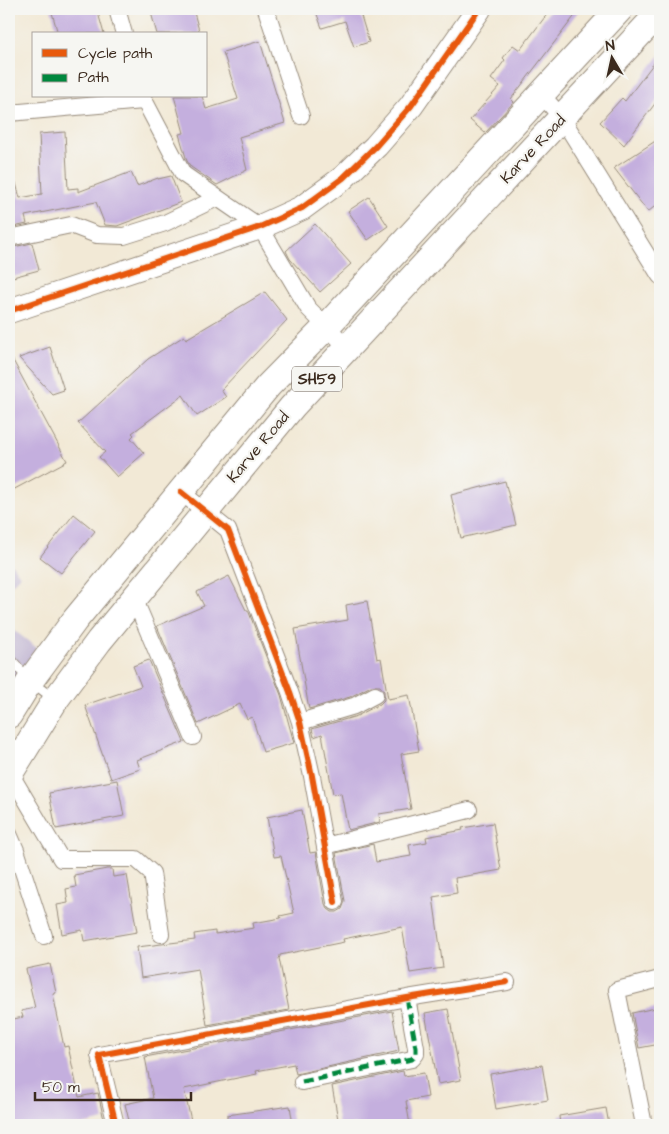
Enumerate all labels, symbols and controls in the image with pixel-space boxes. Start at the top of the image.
legend [32,32,208,98]
north arrow [586,32,636,82]
text: N [604,36,616,57]
text: Cycle path [78,43,153,65]
text: Path [78,67,109,88]
street label: Karve Road [495,110,571,188]
road number: SH59 [292,366,342,392]
street label: Karve Road [222,407,294,487]
scale bar [35,1069,191,1101]
text: 50 m [42,1077,80,1098]

